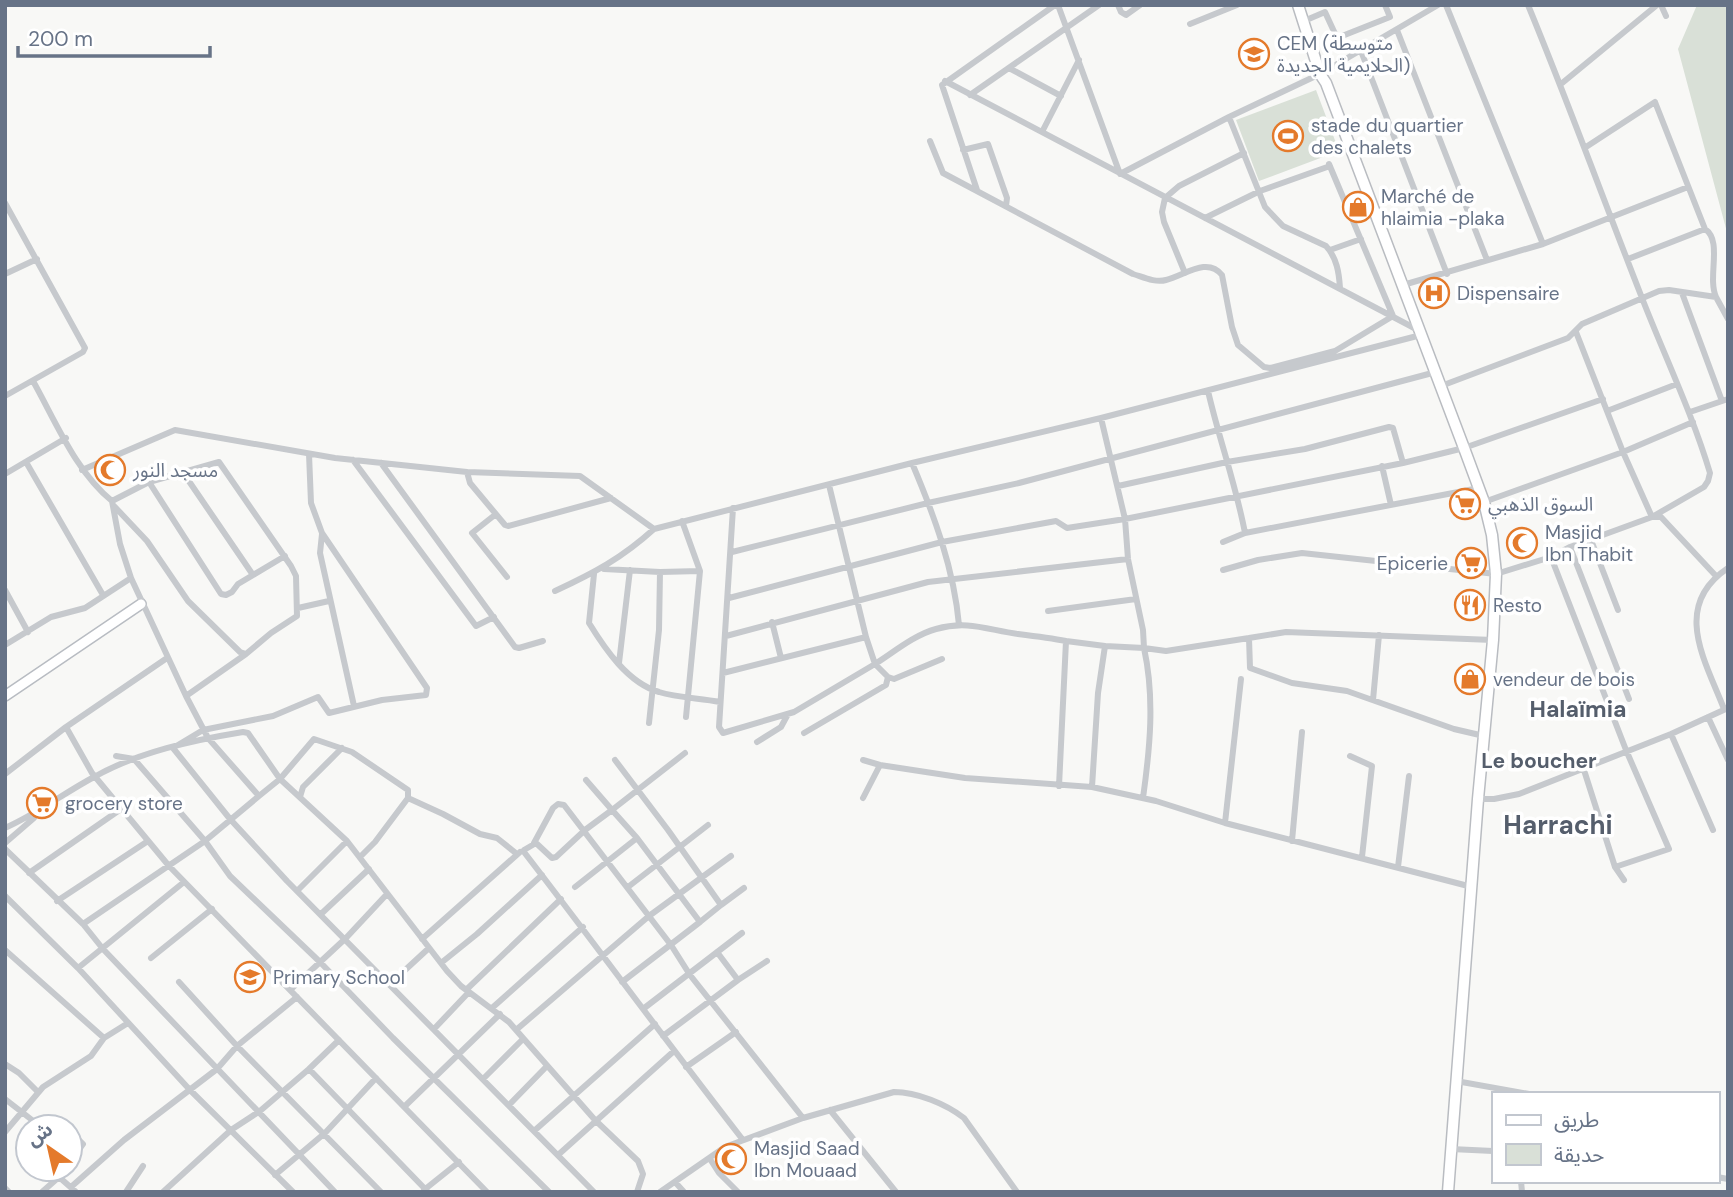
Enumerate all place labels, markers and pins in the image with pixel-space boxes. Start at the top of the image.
place label: CEM (متوسطة الحلايمية الجديدة) [1277,31,1410,78]
school or university icon: CEM (متوسطة الحلايمية الجديدة) [1237,37,1271,71]
place label: stade du quartier des chalets [1311,113,1464,160]
sports icon: stade du quartier des chalets [1271,119,1305,153]
place label: Marché de hlaimia -plaka [1381,184,1505,231]
shop icon: Marché de hlaimia -plaka [1341,190,1375,224]
hospital icon: Dispensaire [1417,276,1451,310]
place label: Dispensaire [1457,281,1560,306]
mosque icon: مسجد النور [93,453,127,487]
place label: مسجد النور [132,458,218,483]
supermarket icon: السوق الذهبي [1448,487,1482,521]
place label: السوق الذهبي [1488,492,1593,519]
place label: Masjid Ibn Thabit [1545,520,1633,567]
mosque icon: Masjid Ibn Thabit [1505,526,1539,560]
supermarket icon: Epicerie [1454,546,1488,580]
place label: Epicerie [1377,551,1448,576]
restaurant icon: Resto [1453,588,1487,622]
place label: Resto [1493,593,1542,618]
shop icon: vendeur de bois [1453,662,1487,696]
place label: vendeur de bois [1493,667,1635,692]
supermarket icon: grocery store [25,786,59,820]
place label: grocery store [65,791,183,816]
school or university icon: Primary School [233,960,267,994]
place label: Primary School [273,965,405,990]
place label: Masjid Saad Ibn Mouaad [754,1136,860,1183]
mosque icon: Masjid Saad Ibn Mouaad [714,1142,748,1176]

